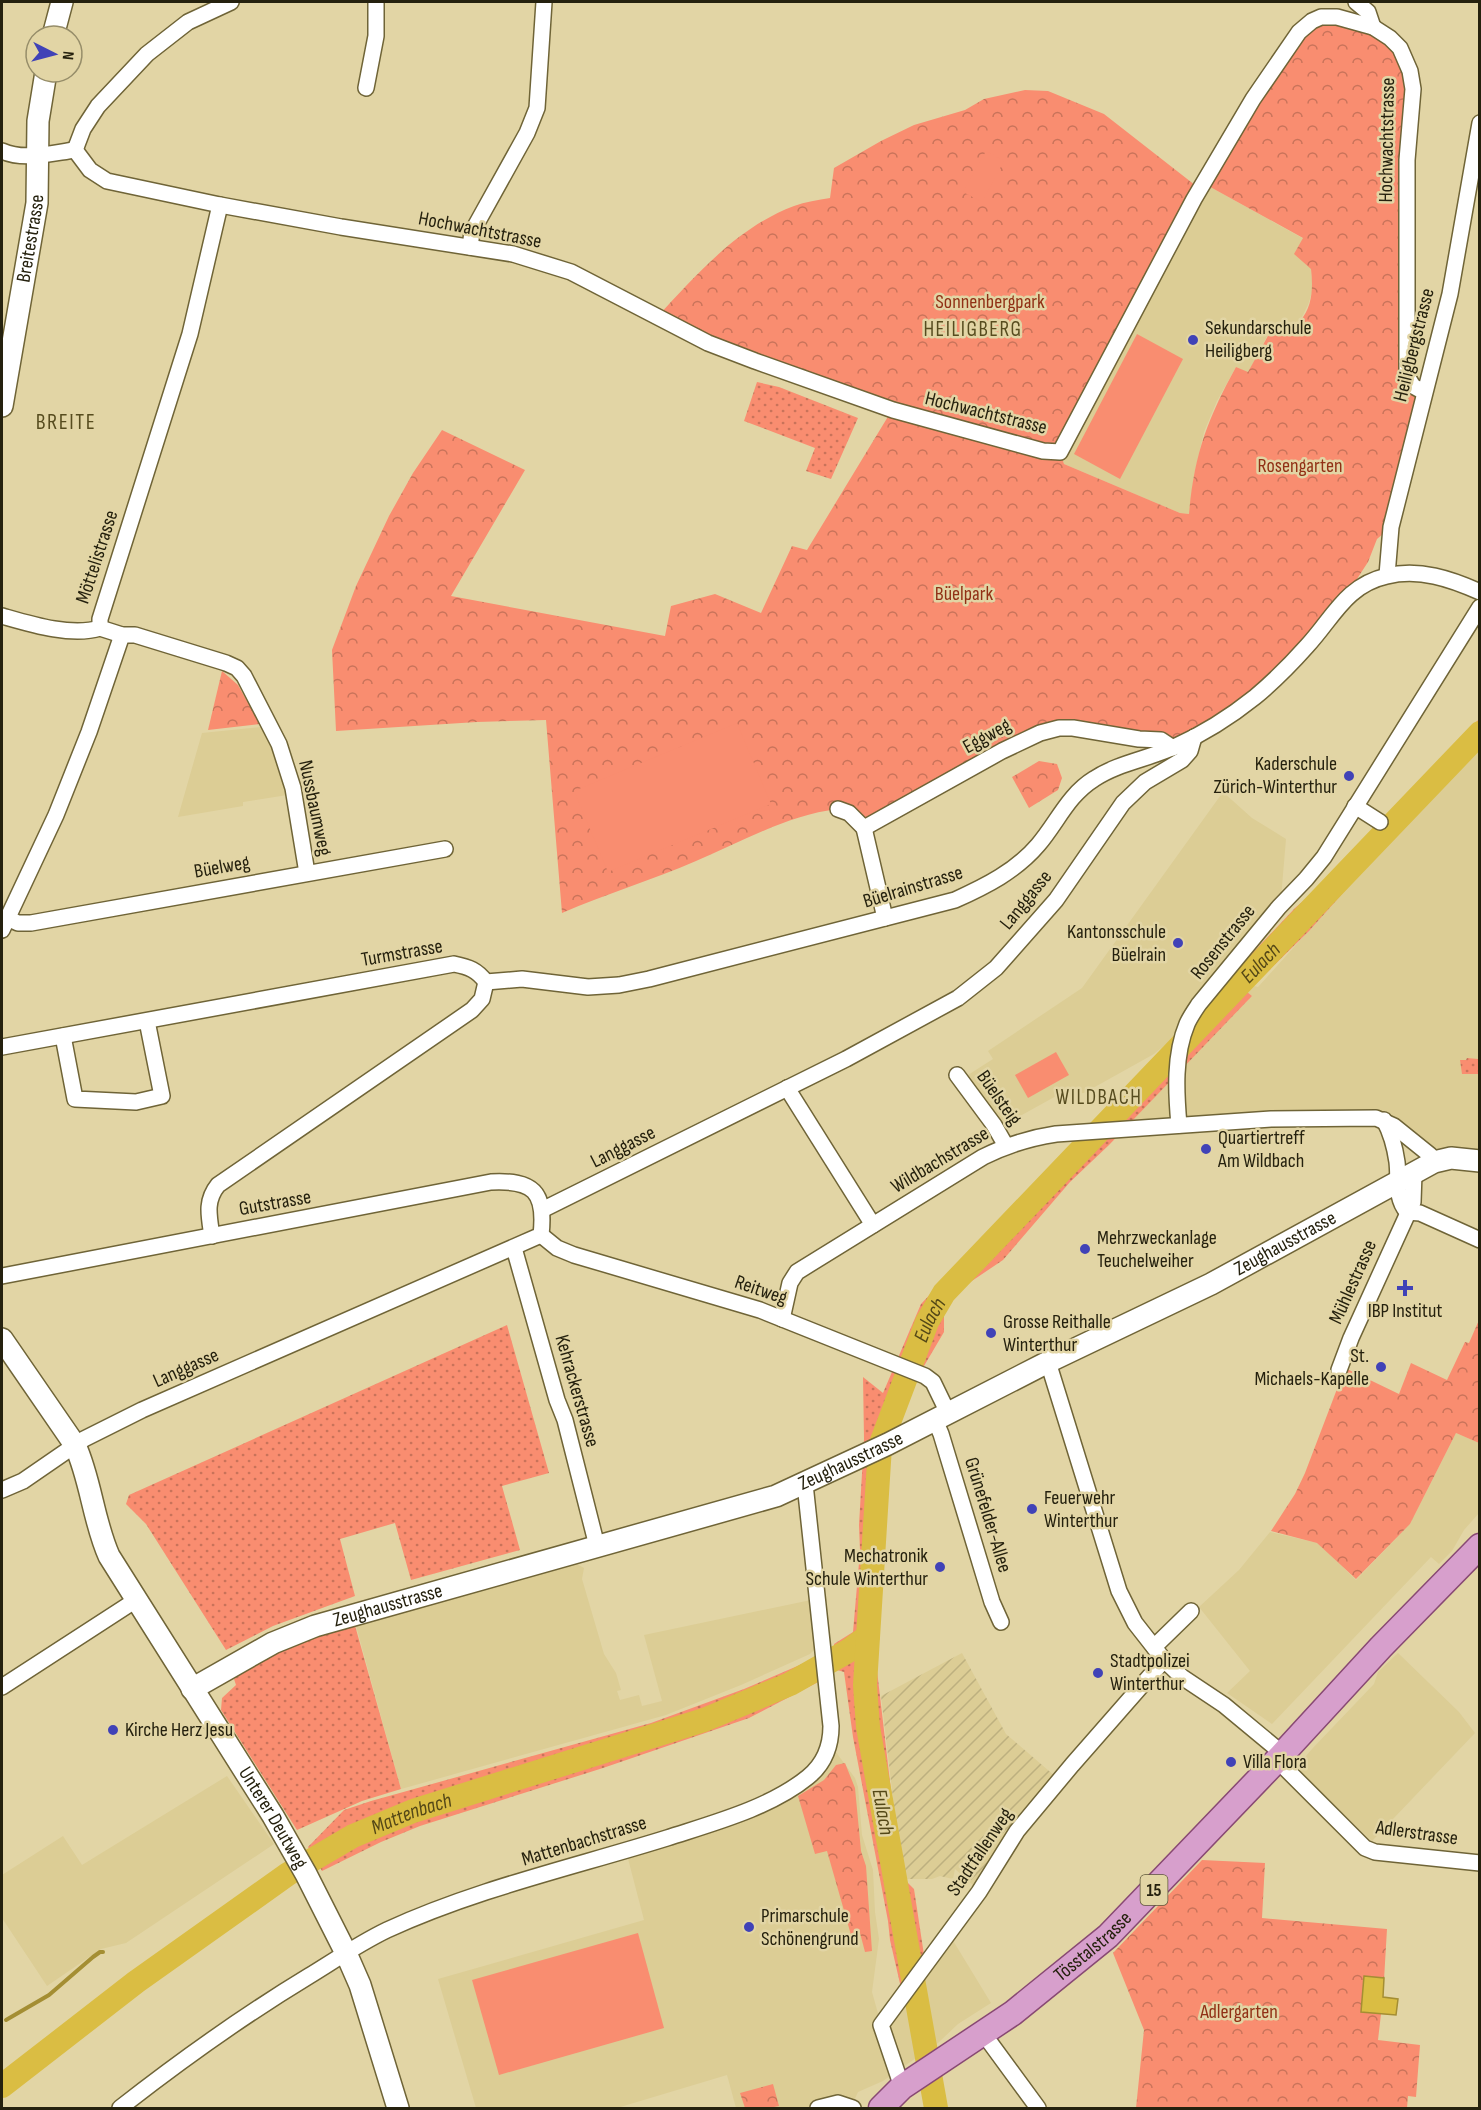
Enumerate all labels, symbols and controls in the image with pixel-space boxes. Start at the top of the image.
north arrow [24,24,84,84]
text: N [58,50,77,61]
street label: Hochwachtstrasse [1374,77,1400,203]
street label: Breitestrasse [12,194,49,284]
street label: Hochwachtstrasse [416,206,544,254]
street label: Heiligbergstrasse [1388,286,1440,404]
park label: Sonnenbergpark [935,290,1045,314]
place label: Sekundarschule Heiligberg [1205,316,1312,363]
district label: HEILIGBERG [923,317,1023,342]
marker: Sekundarschule Heiligberg [1186,333,1200,347]
street label: Hochwachtstrasse [922,386,1050,440]
district label: BREITE [36,409,96,436]
park label: Rosengarten [1257,454,1343,478]
street label: Möttelistrasse [71,507,123,607]
park label: Büelpark [935,582,994,606]
street label: Eggweg [959,713,1015,759]
place label: Kaderschule Zürich-Winterthur [1214,752,1337,799]
street label: Nussbaumweg [293,758,337,858]
marker: Kaderschule Zürich-Winterthur [1342,769,1356,783]
street label: Büelweg [192,850,252,884]
street label: Büelrainstrasse [860,860,966,914]
street label: Langgasse [995,866,1057,934]
street label: Rosenstrasse [1185,900,1261,984]
place label: Kantonsschule Büelrain [1067,920,1166,967]
street label: Turmstrasse [359,934,445,972]
marker: Kantonsschule Büelrain [1171,936,1185,950]
water label: Eulach [1235,937,1285,988]
street label: Büelsteig [971,1066,1027,1130]
district label: WILDBACH [1056,1085,1143,1110]
street label: Langgasse [587,1121,659,1173]
street label: Wildbachstrasse [887,1121,993,1199]
place label: Quartiertreff Am Wildbach [1217,1126,1305,1173]
marker: Quartiertreff Am Wildbach [1199,1142,1213,1156]
street label: Gutstrasse [237,1185,313,1221]
street label: Zeughausstrasse [1230,1206,1340,1281]
place label: Mehrzweckanlage Teuchelweiher [1097,1226,1217,1273]
street label: Mühlestrasse [1324,1236,1382,1328]
marker: Mehrzweckanlage Teuchelweiher [1078,1242,1092,1256]
street label: Reitweg [732,1270,790,1310]
marker: IBP Institut [1396,1279,1414,1297]
water label: Eulach [908,1293,951,1346]
place label: IBP Institut [1368,1299,1442,1323]
place label: Grosse Reithalle Winterthur [1003,1310,1111,1357]
marker: Grosse Reithalle Winterthur [984,1326,998,1340]
street label: Kehrackerstrasse [550,1332,604,1450]
street label: Langgasse [149,1343,223,1393]
place label: St. Michaels-Kapelle [1254,1344,1369,1391]
marker: St. Michaels-Kapelle [1374,1360,1388,1374]
street label: Zeughausstrasse [795,1426,907,1496]
street label: Grünefelder-Allee [959,1455,1017,1575]
place label: Feuerwehr Winterthur [1044,1486,1118,1533]
marker: Feuerwehr Winterthur [1025,1502,1039,1516]
place label: Mechatronik Schule Winterthur [805,1544,928,1591]
marker: Mechatronik Schule Winterthur [933,1560,947,1574]
street label: Zeughausstrasse [330,1579,445,1632]
place label: Stadtpolizei Winterthur [1110,1649,1190,1696]
marker: Stadtpolizei Winterthur [1091,1666,1105,1680]
place label: Kirche Herz Jesu [125,1718,233,1742]
marker: Kirche Herz Jesu [106,1723,120,1737]
place label: Villa Flora [1243,1750,1307,1774]
marker: Villa Flora [1224,1755,1238,1769]
street label: Unterer Deutweg [233,1763,313,1873]
water label: Mattenbach [367,1787,455,1840]
water label: Eulach [867,1787,899,1837]
street label: Stadtfallenweg [942,1803,1018,1901]
street label: Mattenbachstrasse [519,1811,649,1871]
street label: Adlerstrasse [1374,1815,1459,1851]
road number: 15 [1140,1875,1168,1905]
place label: Primarschule Schönengrund [761,1904,859,1951]
street label: Tösstalstrasse [1049,1907,1137,1987]
marker: Primarschule Schönengrund [742,1920,756,1934]
park label: Adlergarten [1199,2000,1278,2024]

